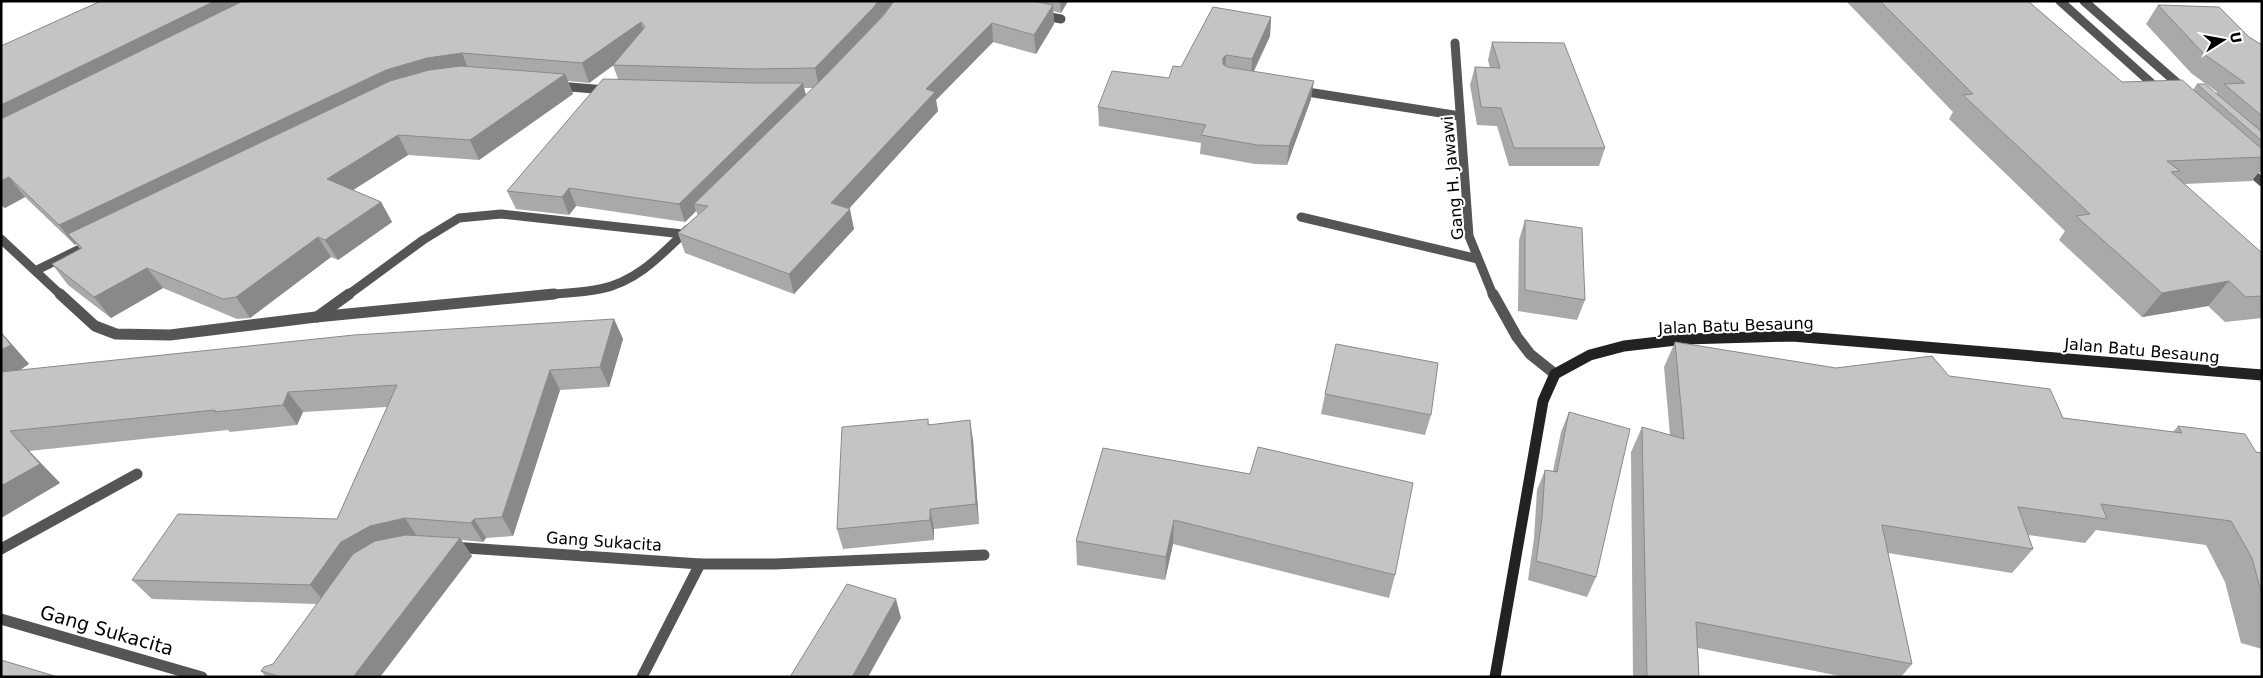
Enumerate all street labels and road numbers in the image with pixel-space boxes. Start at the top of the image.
street label: Gang H. Jawawi [1438,115,1467,241]
street label: Jalan Batu Besaung [1657,313,1814,338]
street label: Jalan Batu Besaung [2063,334,2220,367]
street label: Gang Sukacita [545,528,662,555]
street label: Gang Sukacita [38,600,176,660]

